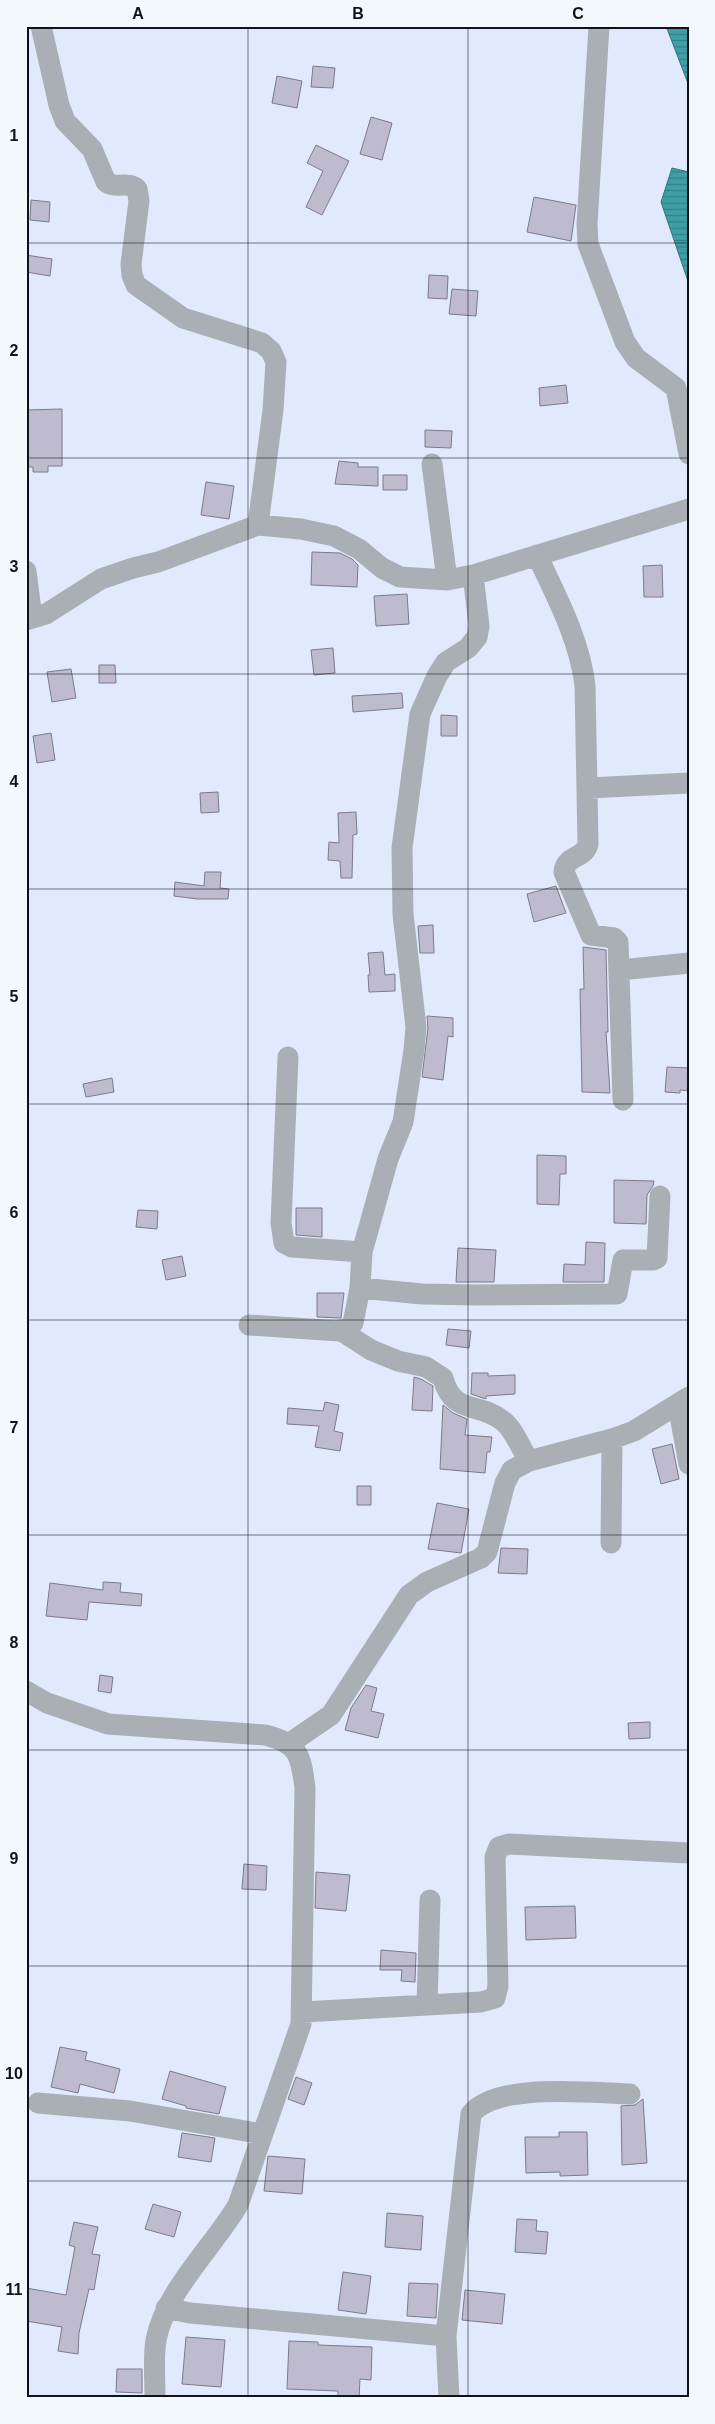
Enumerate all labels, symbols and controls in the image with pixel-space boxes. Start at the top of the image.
text: A [132,5,144,22]
text: B [352,5,364,22]
text: C [572,5,584,22]
text: 1 [10,127,19,144]
text: 2 [10,342,19,359]
text: 3 [10,558,19,575]
text: 4 [10,773,19,790]
text: 5 [10,988,19,1005]
text: 6 [10,1204,19,1221]
text: 7 [10,1419,19,1436]
text: 8 [10,1634,19,1651]
text: 9 [10,1850,19,1867]
text: 10 [5,2065,23,2082]
text: 11 [6,2281,23,2298]

